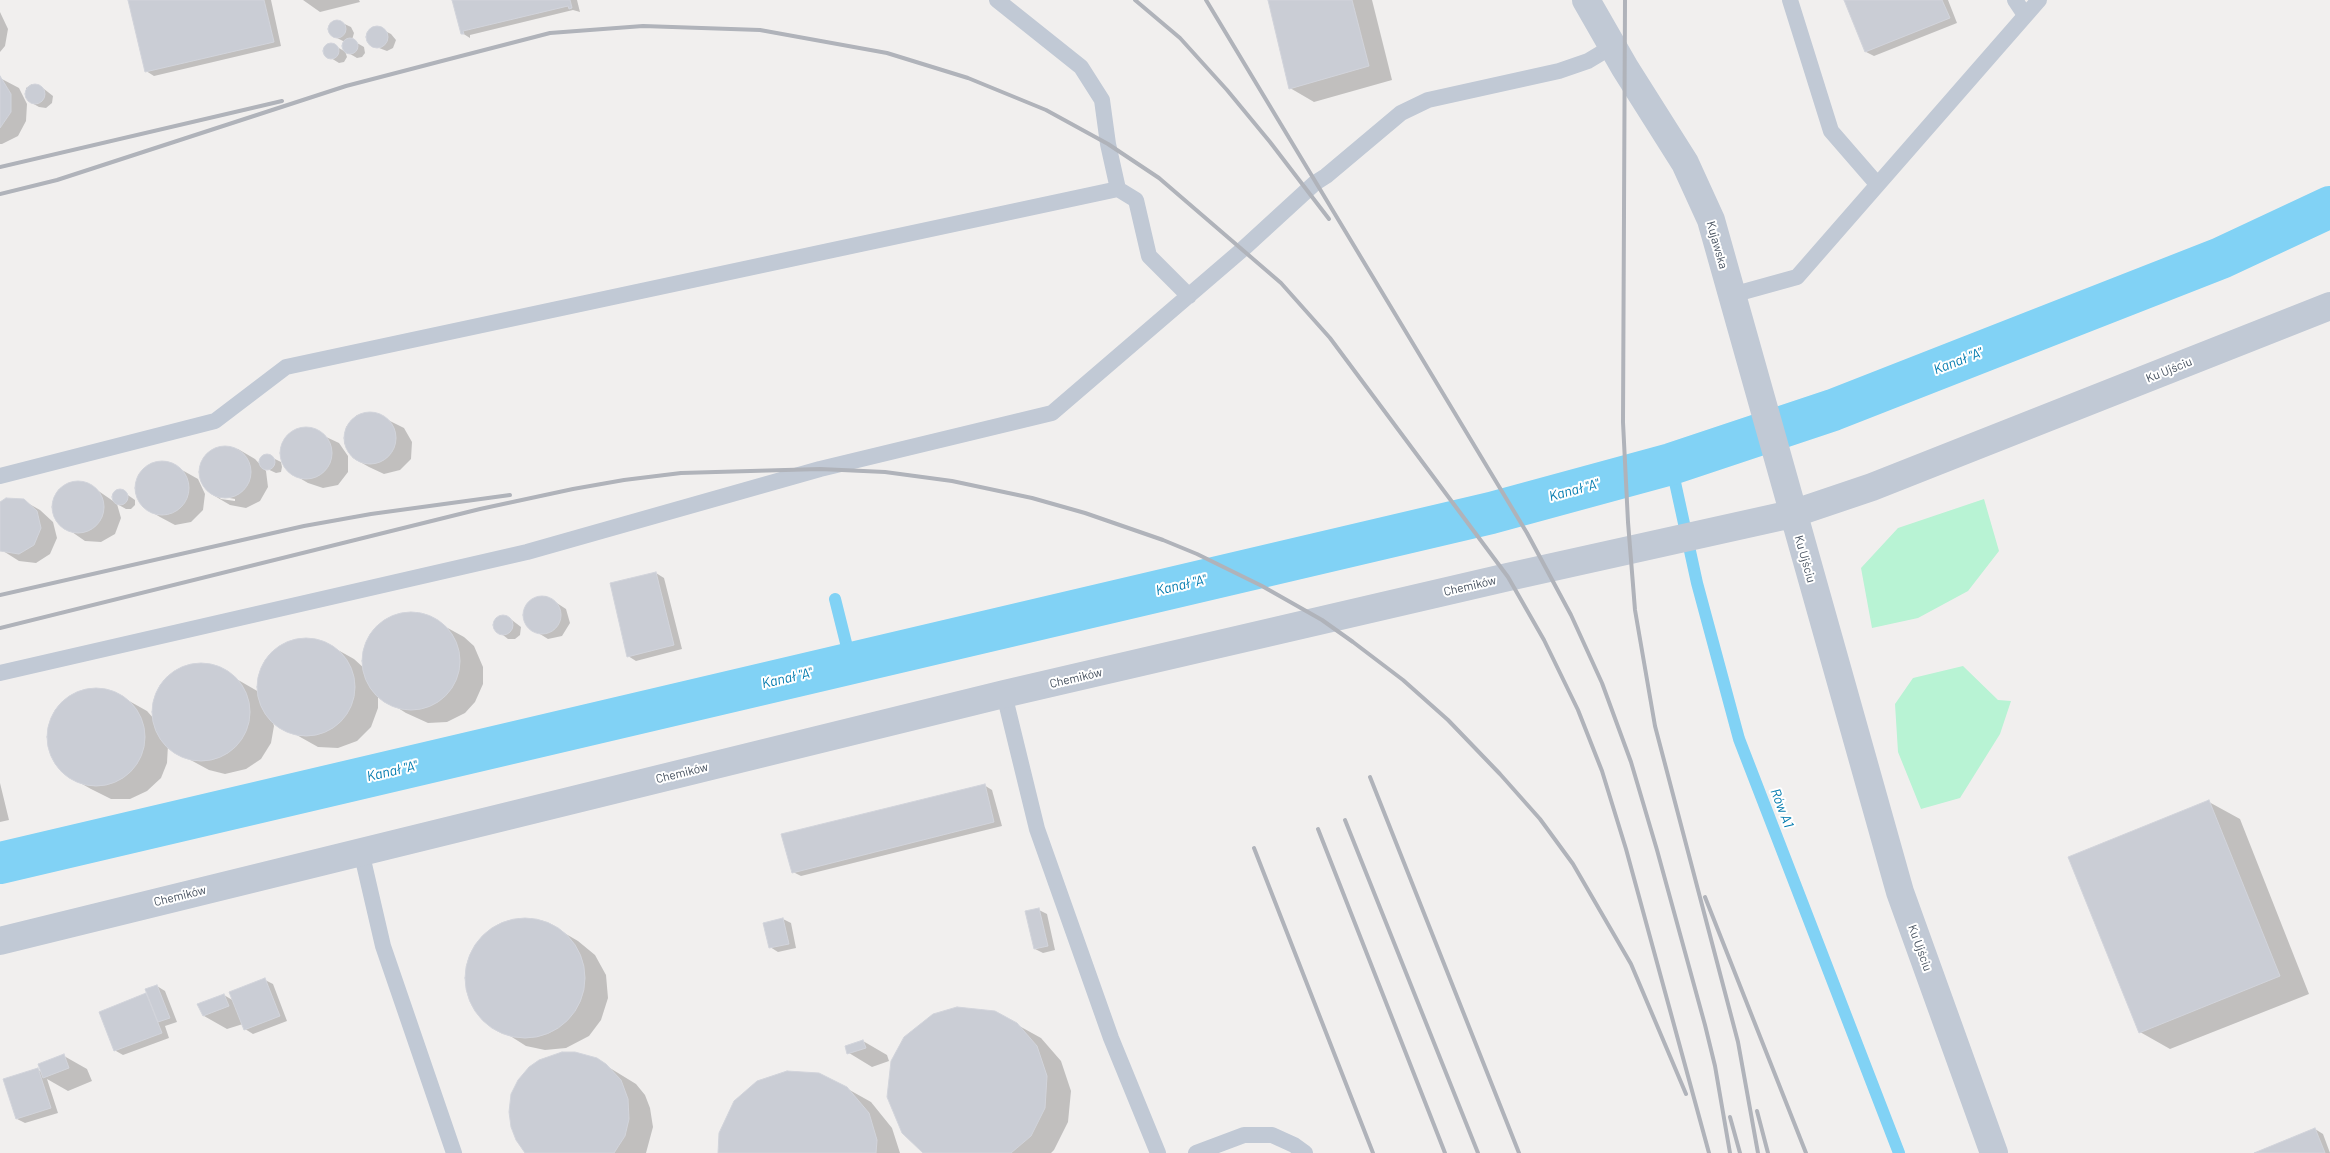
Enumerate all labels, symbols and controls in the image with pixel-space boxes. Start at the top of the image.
street label: Kujawska [1703,220,1731,270]
water label: Kanał "A" [1931,344,1985,378]
street label: Ku Ujściu [2144,354,2194,386]
water label: Kanał "A" [1547,475,1601,505]
street label: Ku Ujściu [1791,534,1819,584]
water label: Kanał "A" [1154,571,1208,599]
street label: Chemików [1442,573,1498,599]
water label: Kanał "A" [760,664,814,692]
street label: Chemików [1048,665,1104,691]
water label: Kanał "A" [365,757,419,785]
street label: Chemików [654,760,710,786]
water label: Rów A1 [1767,786,1797,830]
street label: Chemików [152,883,208,909]
street label: Ku Ujściu [1905,923,1935,973]

